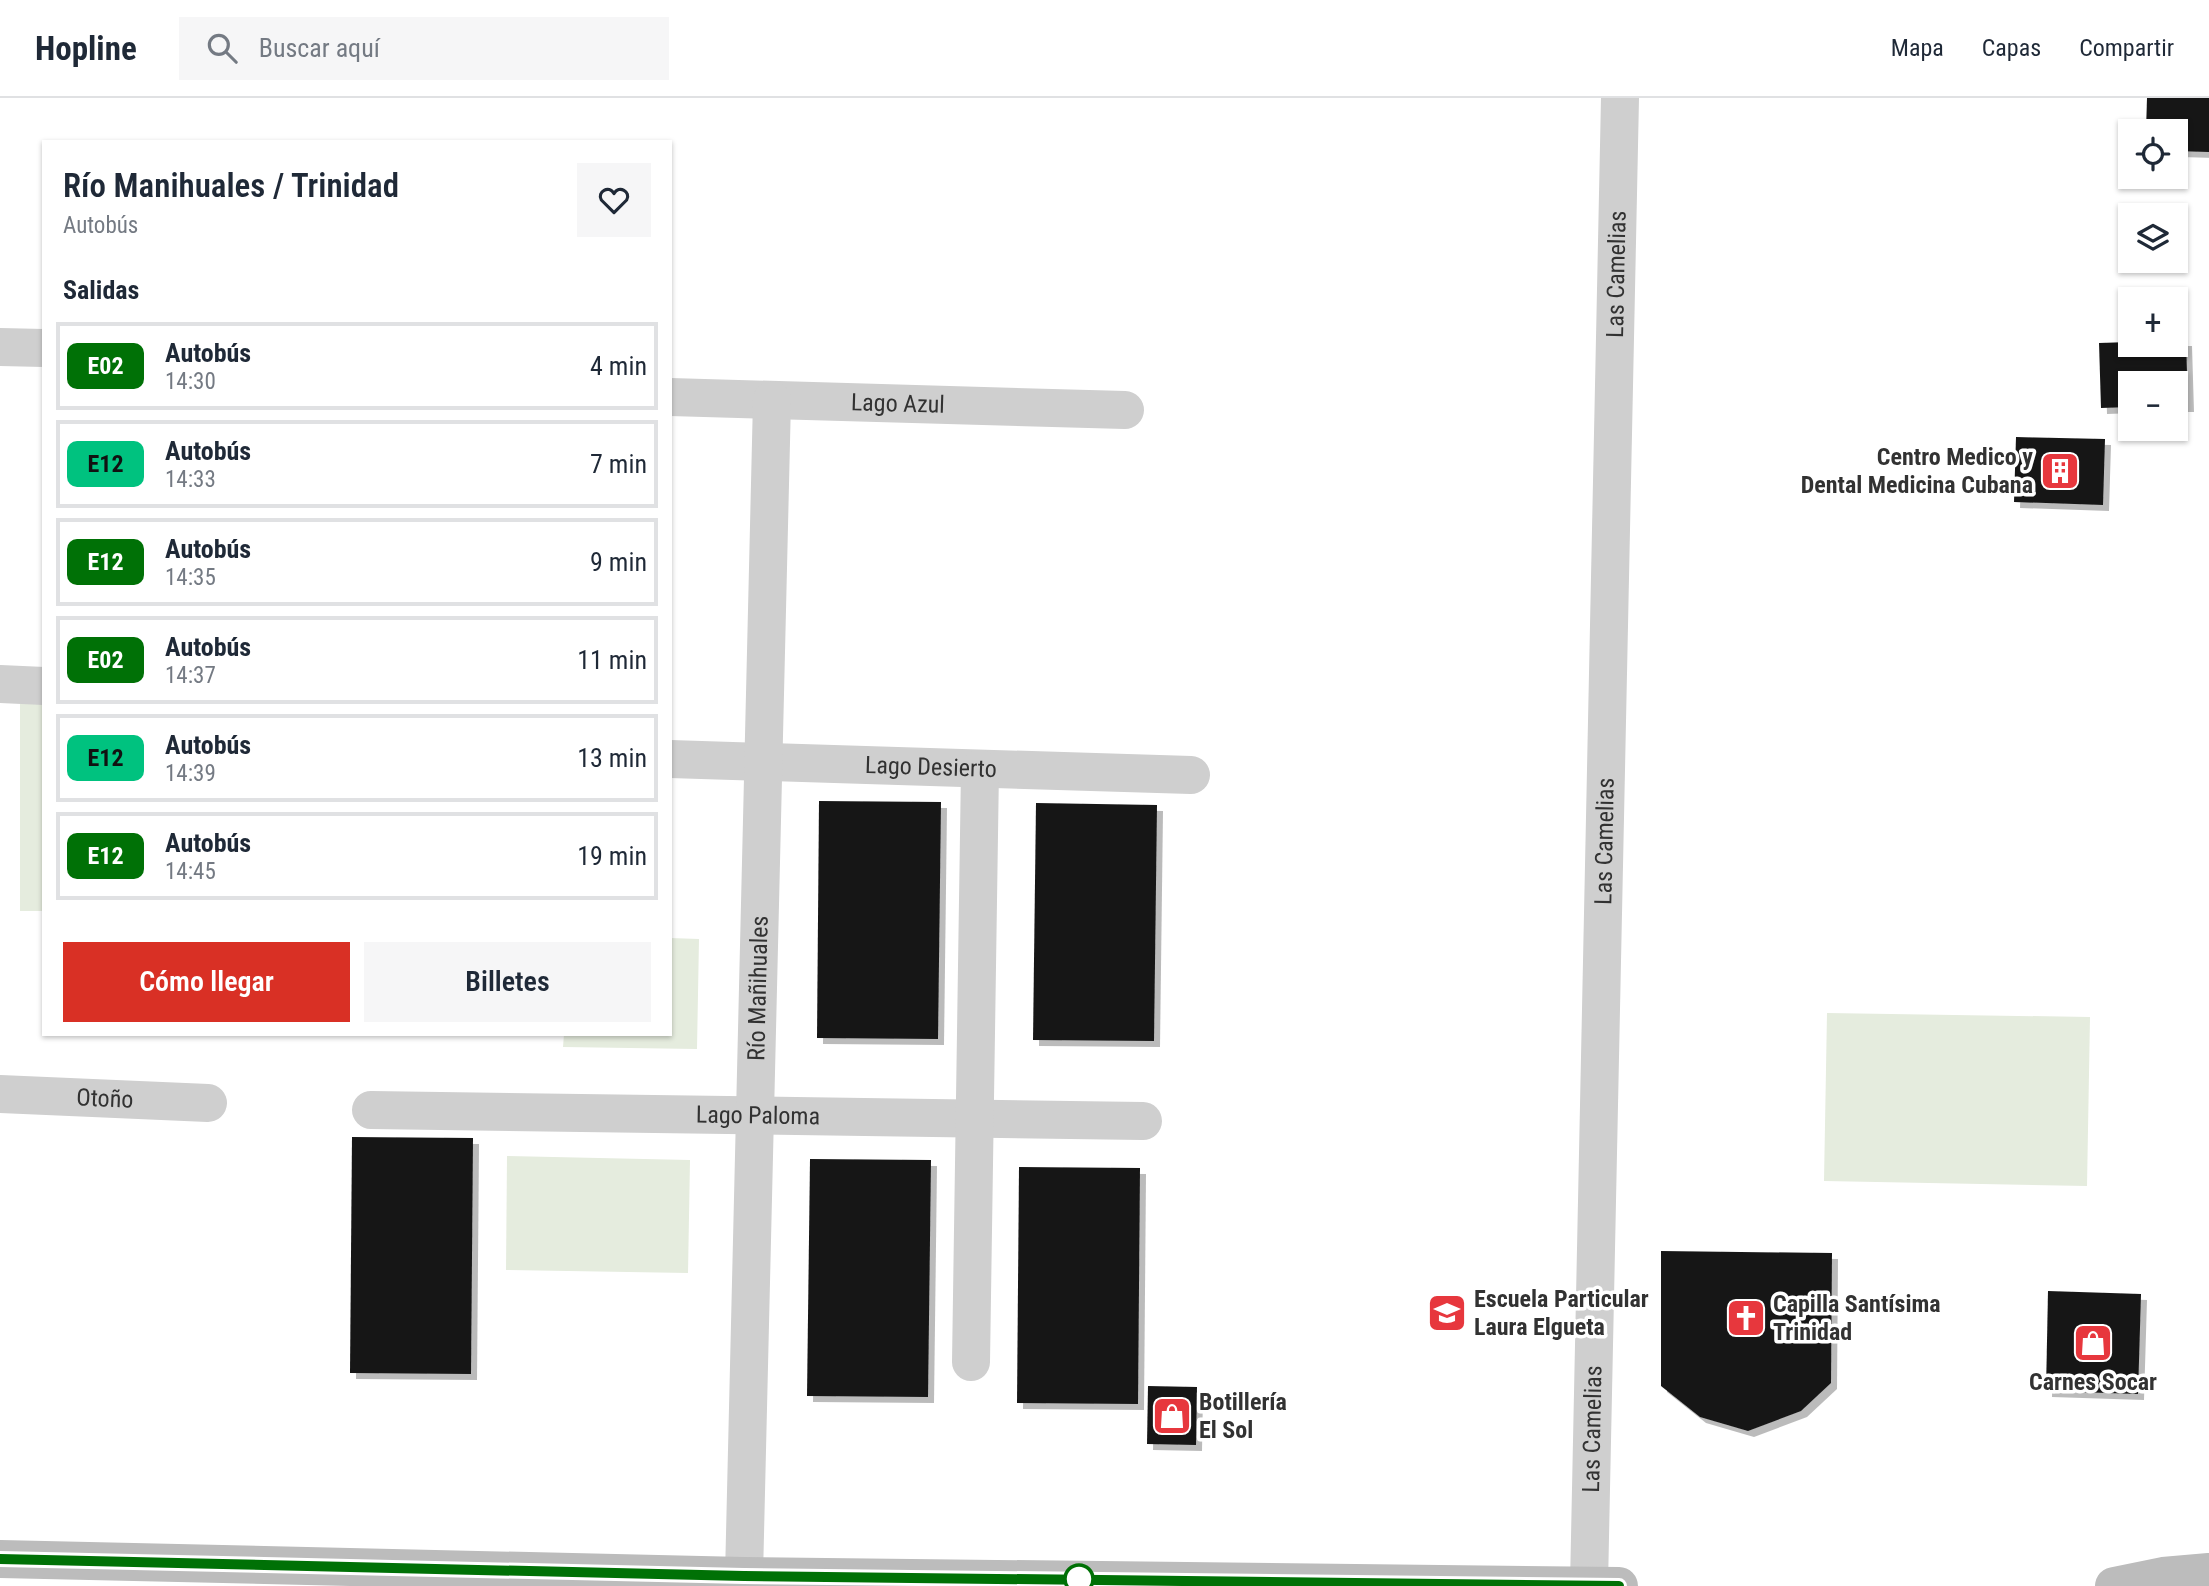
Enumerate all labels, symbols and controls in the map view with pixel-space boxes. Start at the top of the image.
search box [179,17,669,80]
text: Hopline [35,29,137,68]
icon: search [203,29,241,67]
text: Buscar aquí [259,33,380,63]
text: Mapa [1891,34,1944,62]
text: Capas [1982,34,2041,62]
text: Compartir [2079,34,2174,62]
map controls [2118,119,2188,441]
button: locate [2118,119,2188,189]
button: heart [577,163,651,237]
text: Río Manihuales / Trinidad [63,166,399,205]
button: layers [2118,203,2188,273]
street label: Las Camelias [1601,210,1632,338]
text: Autobús [63,212,138,239]
text: Salidas [63,275,139,305]
button: + [2118,287,2188,357]
text: Autobús [165,338,251,368]
text: 4 min [590,351,647,381]
text: E02 [87,352,124,380]
text: 14:30 [165,368,216,395]
button: − [2118,371,2188,441]
street label: Lago Azul [851,388,945,419]
text: Autobús [165,436,251,466]
place label: Centro Medico y Dental Medicina Cubana [1801,443,2033,499]
text: 7 min [590,449,647,479]
text: E12 [87,450,124,478]
building icon: Centro Medico y Dental Medicina Cubana [2039,450,2081,492]
text: 14:33 [165,466,216,493]
text: Autobús [165,534,251,564]
text: 9 min [590,547,647,577]
text: E12 [87,548,124,576]
text: 14:35 [165,564,216,591]
text: Autobús [165,632,251,662]
text: 11 min [577,645,647,675]
text: E02 [87,646,124,674]
text: 14:37 [165,662,216,689]
text: Autobús [165,730,251,760]
text: 13 min [577,743,647,773]
text: E12 [87,744,124,772]
street label: Lago Desierto [865,751,997,783]
text: 14:39 [165,760,216,787]
street label: Las Camelias [1589,777,1620,905]
text: Autobús [165,828,251,858]
text: 19 min [577,841,647,871]
text: E12 [87,842,124,870]
text: 14:45 [165,858,216,885]
street label: Río Mañihuales [742,915,774,1061]
button: Cómo llegar [63,942,350,1022]
button: Billetes [364,942,651,1022]
street label: Otoño [76,1083,134,1114]
street label: Lago Paloma [696,1101,820,1130]
place label: Escuela Particular Laura Elgueta [1474,1285,1649,1341]
place label: Capilla Santísima Trinidad [1773,1290,1941,1346]
school or university icon: Escuela Particular Laura Elgueta [1426,1292,1468,1334]
church icon: Capilla Santísima Trinidad [1725,1297,1767,1339]
shop icon: Carnes Socar [2072,1322,2114,1364]
street label: Las Camelias [1577,1365,1608,1493]
place label: Carnes Socar [2029,1368,2157,1396]
place label: Botillería El Sol [1199,1388,1287,1444]
shop icon: Botillería El Sol [1151,1395,1193,1437]
unlabelled marker [1064,1564,1094,1586]

